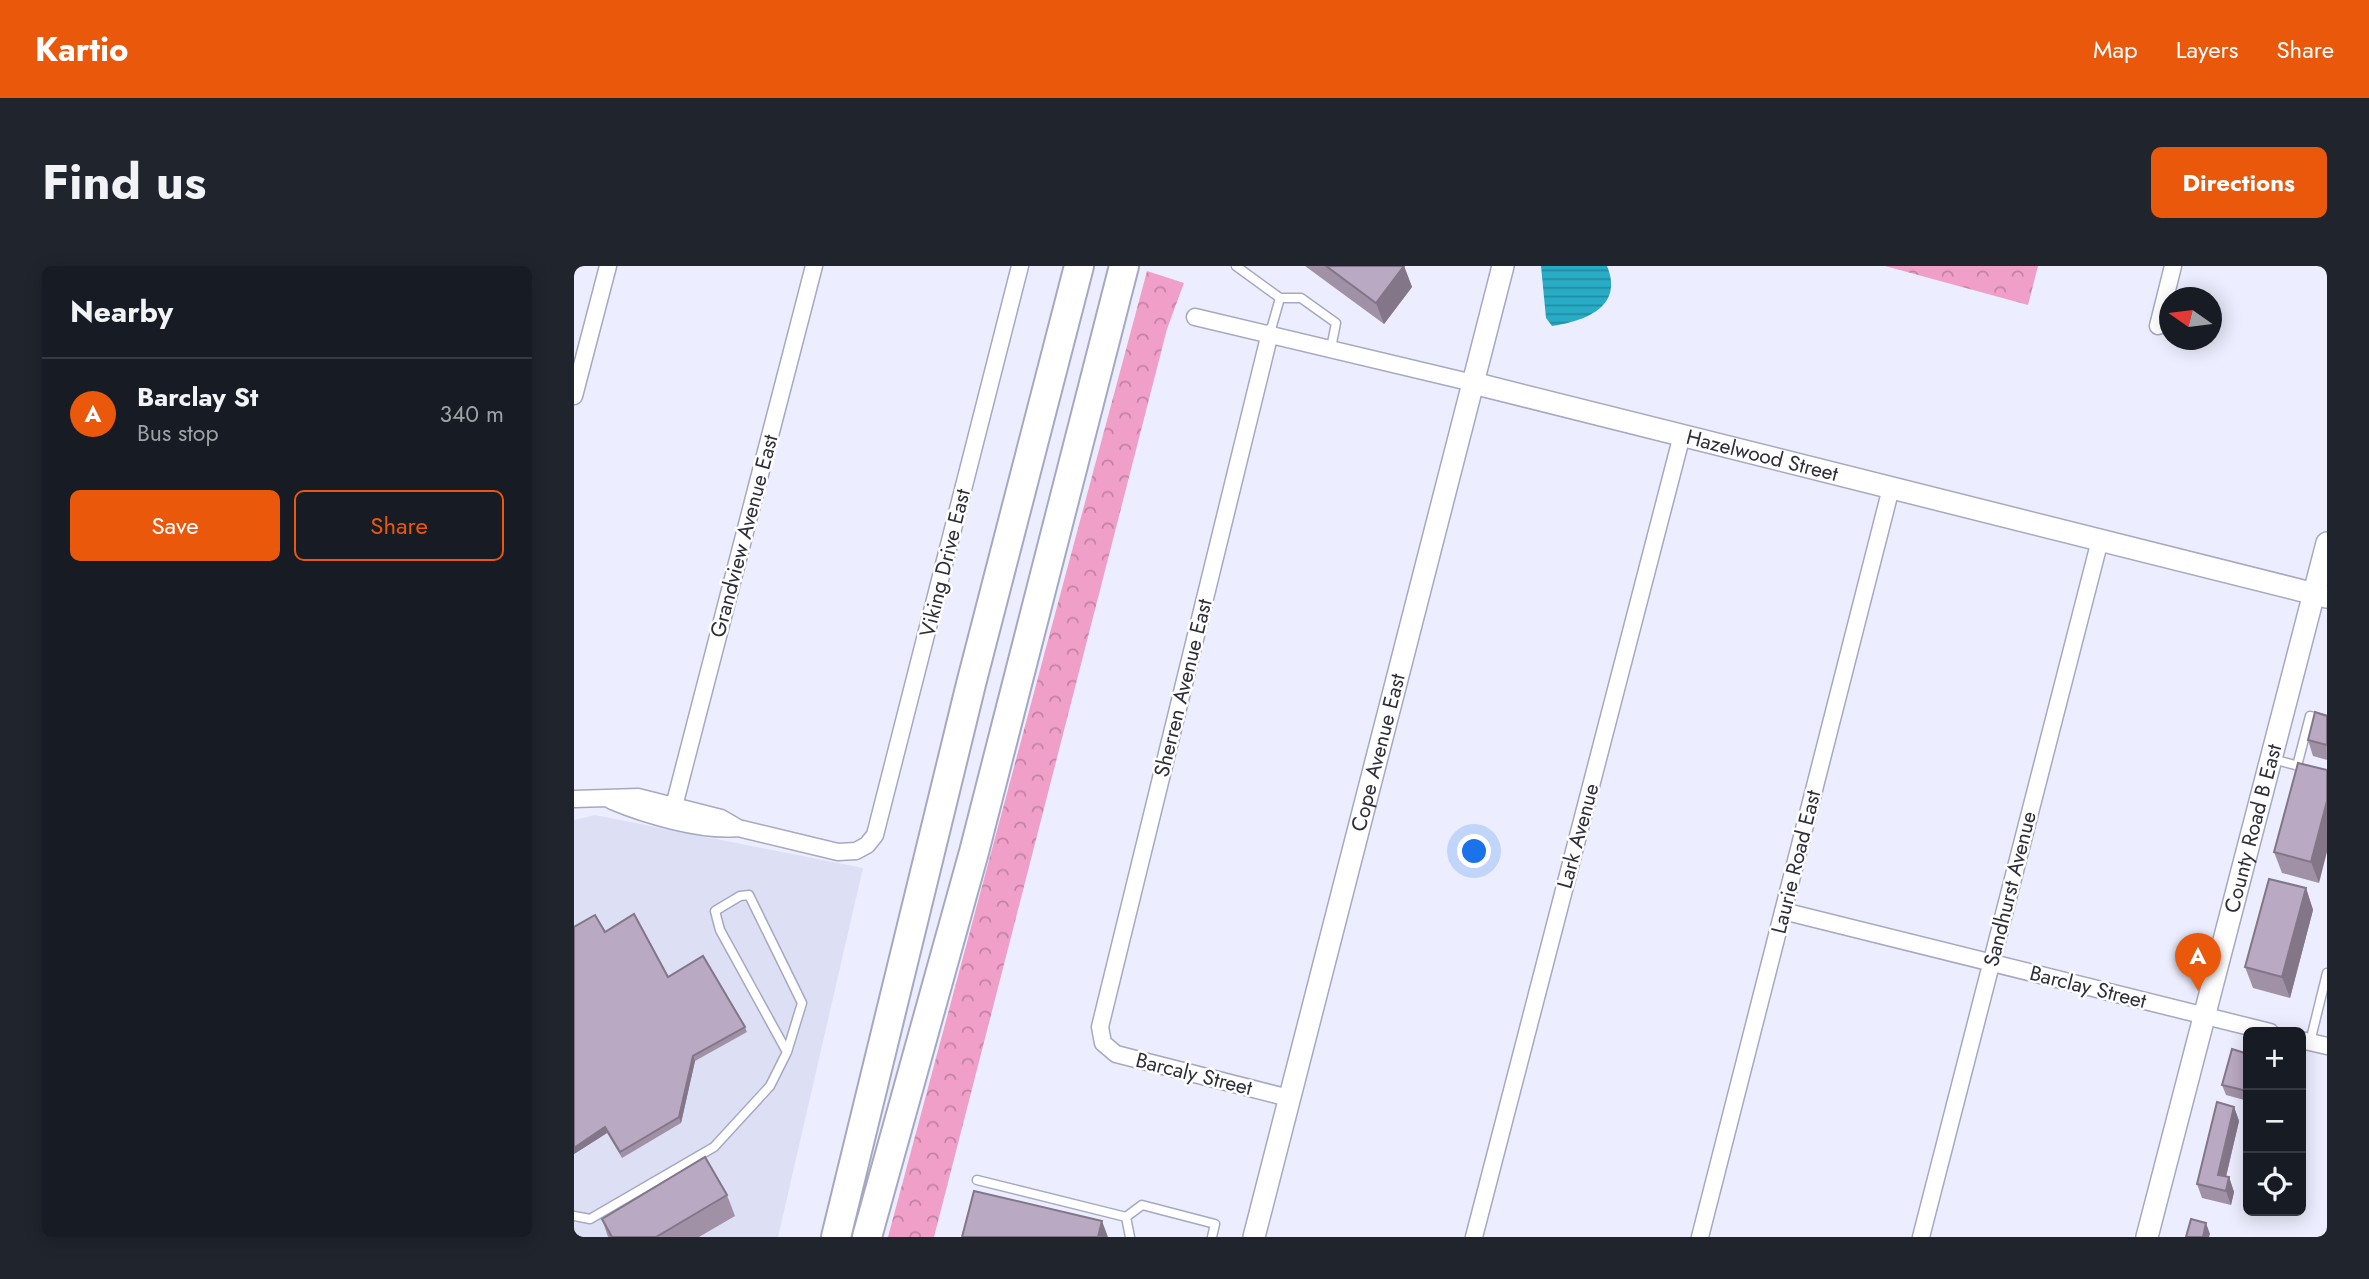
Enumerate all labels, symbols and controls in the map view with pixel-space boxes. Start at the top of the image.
text: Kartio [35,26,129,73]
text: Map [2093,32,2138,67]
text: Layers [2176,32,2238,67]
text: Share [2276,32,2334,67]
text: Find us [42,147,206,217]
button: Directions [2151,147,2327,218]
north arrow [2159,287,2222,350]
text: Nearby [70,290,173,333]
text: Barclay St [137,378,258,416]
text: A [85,397,101,431]
text: 340 m [439,397,504,431]
text: Bus stop [137,416,219,450]
street label: Hazelwood Street [1683,422,1841,489]
street label: Grandview Avenue East [702,431,786,641]
street label: Viking Drive East [912,486,978,640]
button: Save [70,490,280,561]
button: Share [294,490,504,561]
street label: Sherren Avenue East [1146,596,1220,780]
street label: Cope Avenue East [1344,671,1413,835]
street label: County Road B East [2217,741,2289,916]
street label: Lark Avenue [1550,780,1606,892]
street label: Laurie Road East [1764,787,1828,937]
street label: Sandhurst Avenue [1976,808,2044,970]
your location [1457,834,1491,868]
pin: A [2175,933,2221,991]
street label: Barclay Street [2027,958,2149,1016]
map controls [2243,1027,2306,1216]
button: + [2243,1027,2306,1090]
street label: Barcaly Street [1132,1045,1256,1103]
button: − [2243,1090,2306,1153]
button: locate [2243,1153,2306,1216]

